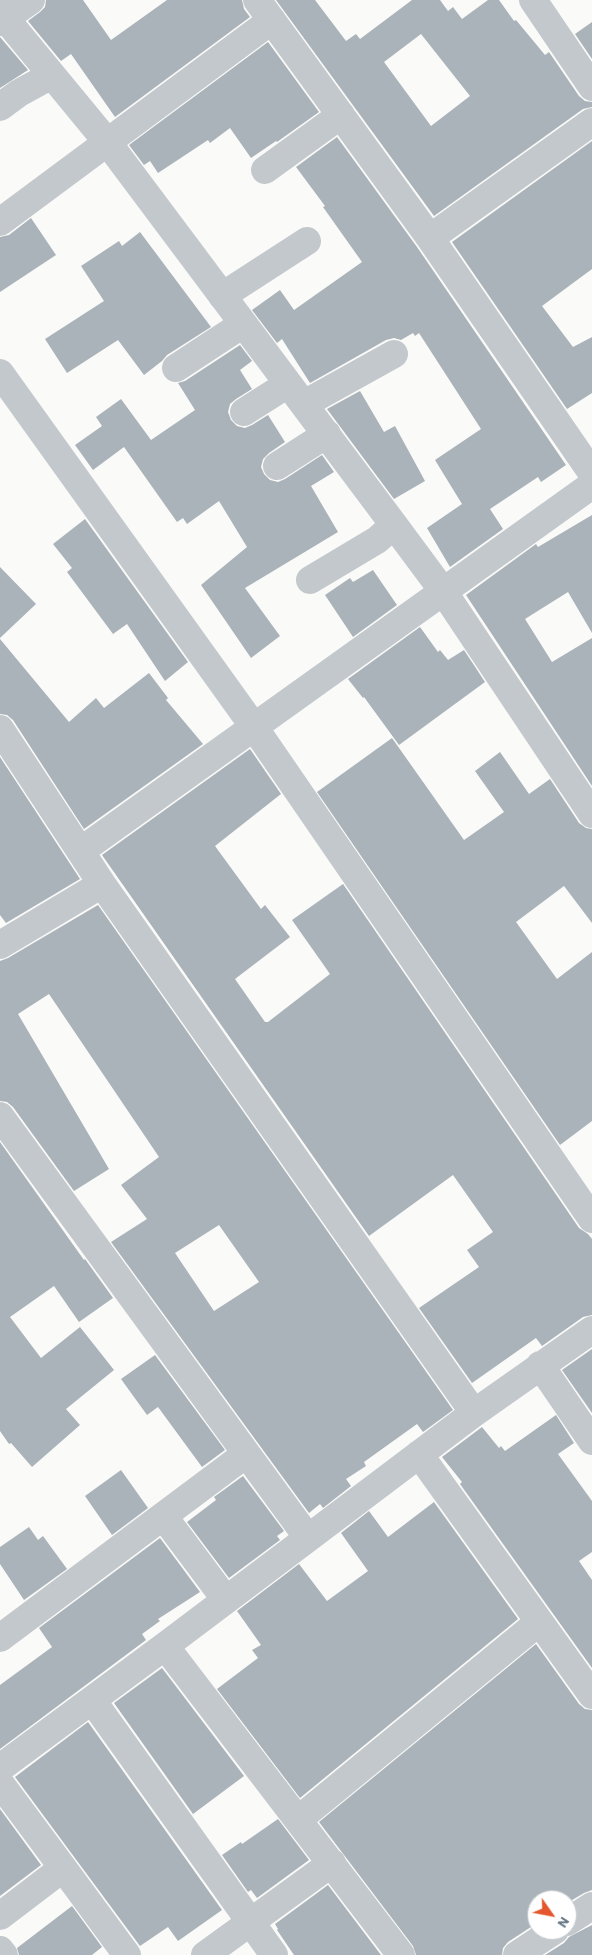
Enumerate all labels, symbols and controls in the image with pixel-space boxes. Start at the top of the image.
north arrow [527,1890,577,1940]
text: N [554,1914,574,1931]

